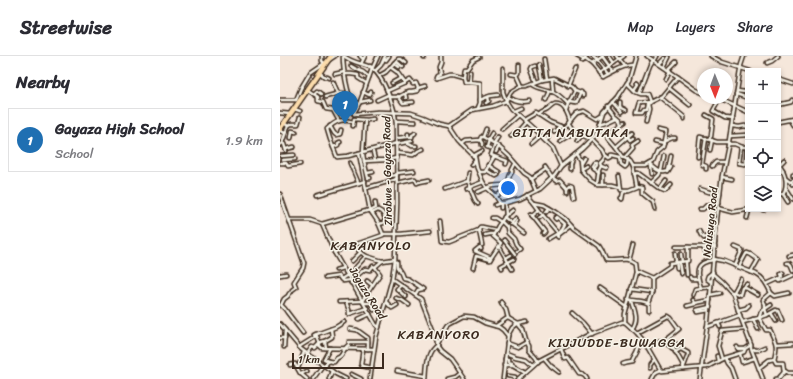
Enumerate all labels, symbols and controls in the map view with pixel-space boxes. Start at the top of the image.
text: Streetwise [20,11,112,44]
text: Map [628,15,653,40]
text: Layers [675,15,715,40]
text: Share [737,15,773,40]
text: Nearby [16,67,70,97]
north arrow [697,68,733,104]
map controls [745,68,781,212]
button: + [745,68,781,104]
pin: 1 [332,91,358,124]
button: − [745,104,781,140]
street label: Zirobwe - Gayaza Road [377,115,398,226]
text: Gayaza High School [55,116,184,142]
district label: GITTA NABUTAKA [512,121,630,144]
text: 1 [27,129,33,152]
text: 1.9 km [225,129,263,152]
button: locate [745,140,781,176]
text: School [55,142,93,165]
button: layers [745,176,781,212]
your location [498,178,518,198]
street label: Nalusuga Road [697,185,724,258]
district label: KABANYOLO [330,234,412,257]
street label: Jaguza Road [343,262,392,324]
district label: KABANYORO [397,323,481,346]
district label: KIJJUDDE-BUWAGGA [548,331,686,354]
text: 1 km [298,350,320,369]
scale bar [292,351,384,370]

